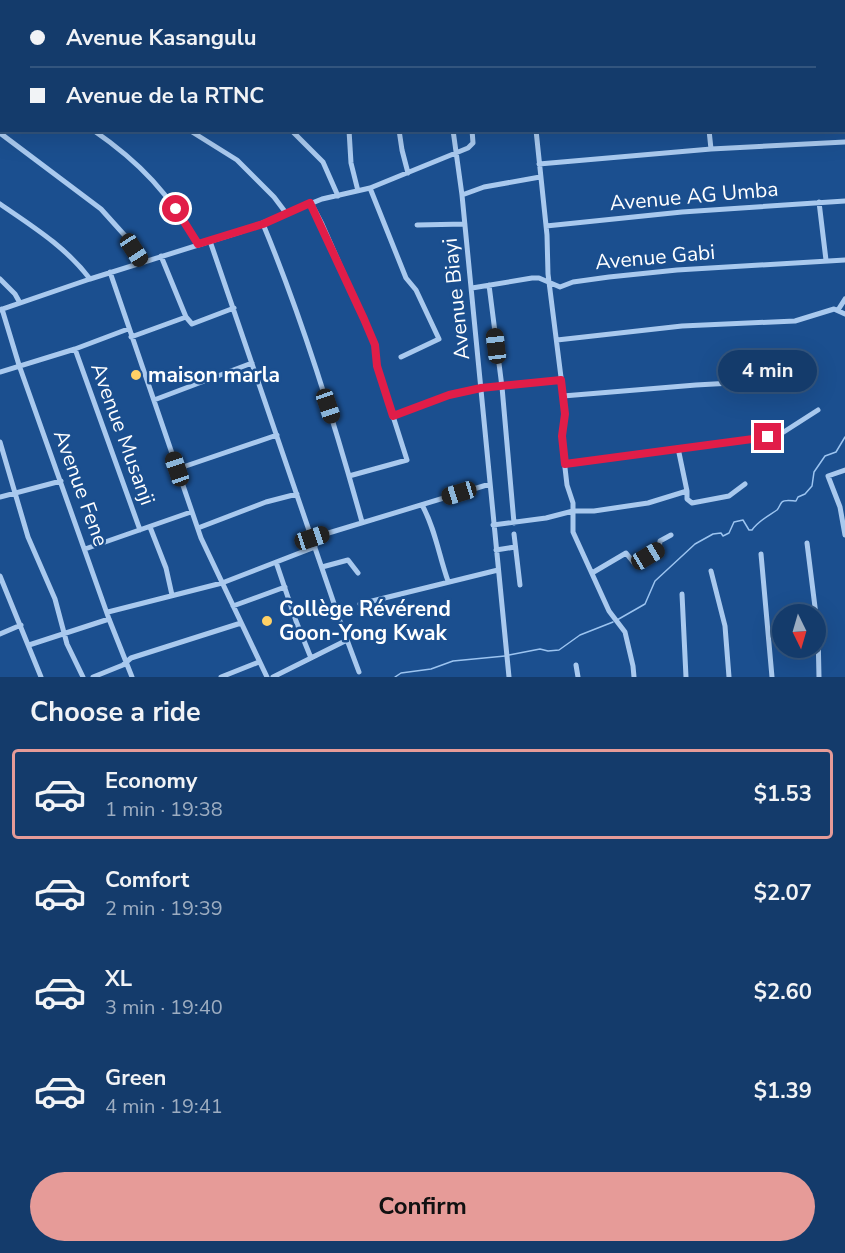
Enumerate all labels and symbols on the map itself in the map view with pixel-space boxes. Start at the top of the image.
street label: Avenue AG Umba [609,175,779,217]
route start [162,195,189,222]
car [117,230,151,270]
street label: Avenue Biayi [436,237,476,361]
street label: Avenue Gabi [594,238,716,276]
car [485,327,507,365]
callout: 4 min [718,350,818,392]
street label: Avenue Musanji [84,359,162,509]
place label: maison marla [148,361,280,389]
marker: maison marla [129,368,143,382]
car [314,386,342,426]
route end [754,423,781,450]
street label: Avenue Fene [47,426,115,550]
car [163,449,191,489]
car [439,479,479,507]
car [292,524,332,552]
car [628,539,668,573]
place label: Collège Révérend Goon-Yong Kwak [279,595,451,647]
north arrow [772,604,826,658]
marker: Collège Révérend Goon-Yong Kwak [260,614,274,628]

